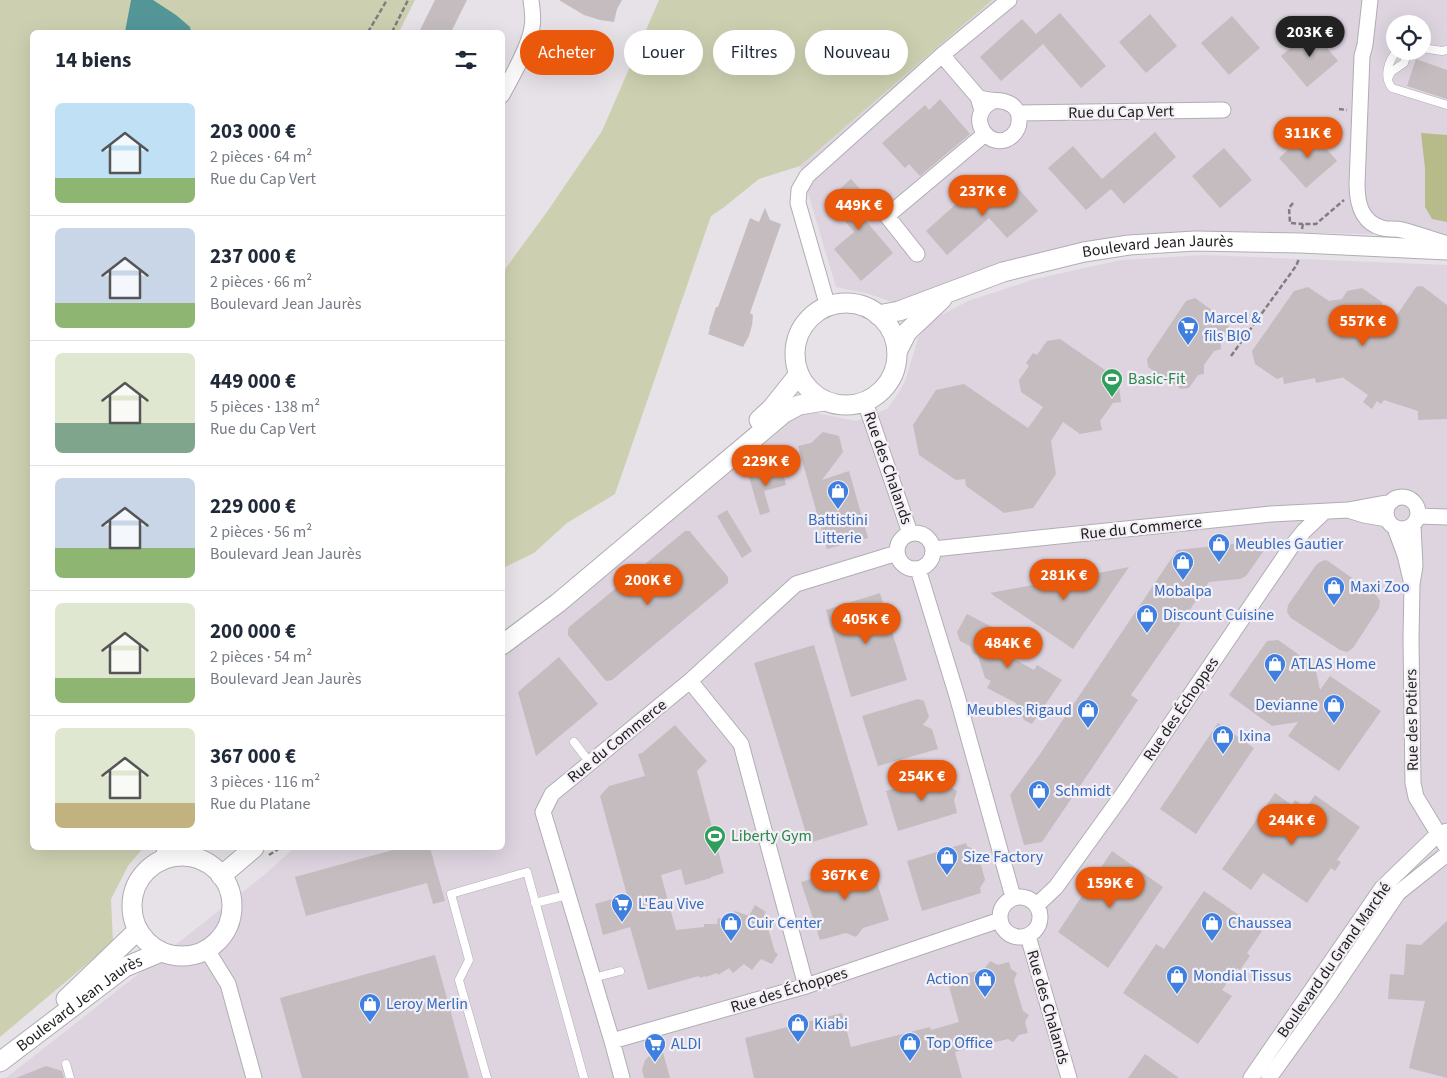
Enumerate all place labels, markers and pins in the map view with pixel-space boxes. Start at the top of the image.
pin: 203K € [1269,15,1351,58]
pin: 311K € [1267,116,1349,159]
pin: 237K € [942,174,1024,217]
pin: 449K € [818,188,900,231]
pin: 557K € [1322,304,1404,347]
place label: Marcel & fils BIO [1204,307,1261,347]
supermarket icon: Marcel & fils BIO [1176,315,1200,346]
sports icon: Basic-Fit [1100,367,1124,398]
place label: Basic-Fit [1128,368,1186,390]
pin: 229K € [725,444,807,487]
shop icon: Battistini Litterie [826,479,850,510]
place label: Battistini Litterie [808,509,868,549]
shop icon: Meubles Gautier [1207,532,1231,563]
place label: Meubles Gautier [1235,533,1344,555]
shop icon: Mobalpa [1171,550,1195,581]
pin: 281K € [1023,558,1105,601]
pin: 200K € [607,564,689,606]
shop icon: Maxi Zoo [1322,575,1346,606]
place label: Maxi Zoo [1350,576,1410,598]
place label: Mobalpa [1154,580,1212,602]
pin: 405K € [825,602,907,645]
shop icon: Discount Cuisine [1135,603,1159,634]
place label: Discount Cuisine [1163,604,1274,626]
pin: 484K € [967,626,1049,669]
shop icon: ATLAS Home [1263,652,1287,683]
place label: ATLAS Home [1291,653,1376,675]
shop icon: Devianne [1322,693,1346,724]
place label: Devianne [1255,694,1318,716]
shop icon: Meubles Rigaud [1076,698,1100,729]
place label: Meubles Rigaud [966,699,1072,721]
shop icon: Ixina [1211,724,1235,755]
place label: Ixina [1239,725,1271,747]
pin: 254K € [881,760,963,802]
shop icon: Schmidt [1027,779,1051,810]
place label: Schmidt [1055,780,1112,802]
pin: 244K € [1251,804,1333,846]
sports icon: Liberty Gym [703,824,727,855]
place label: Liberty Gym [731,825,812,847]
shop icon: Size Factory [935,845,959,876]
place label: Size Factory [963,846,1044,868]
pin: 367K € [804,858,886,901]
pin: 159K € [1069,866,1151,909]
supermarket icon: L'Eau Vive [610,892,634,923]
place label: L'Eau Vive [638,893,704,915]
shop icon: Cuir Center [719,911,743,942]
shop icon: Chaussea [1200,911,1224,942]
place label: Cuir Center [747,912,822,934]
place label: Chaussea [1228,912,1292,934]
shop icon: Mondial Tissus [1165,964,1189,995]
place label: Mondial Tissus [1193,965,1292,987]
shop icon: Action [973,967,997,998]
place label: Action [926,968,969,990]
shop icon: Leroy Merlin [358,992,382,1023]
place label: Leroy Merlin [386,993,468,1015]
shop icon: Kiabi [786,1012,810,1043]
place label: Kiabi [814,1013,848,1035]
shop icon: Top Office [898,1031,922,1062]
supermarket icon: ALDI [643,1032,667,1063]
place label: Top Office [926,1032,993,1054]
place label: ALDI [671,1033,702,1055]

